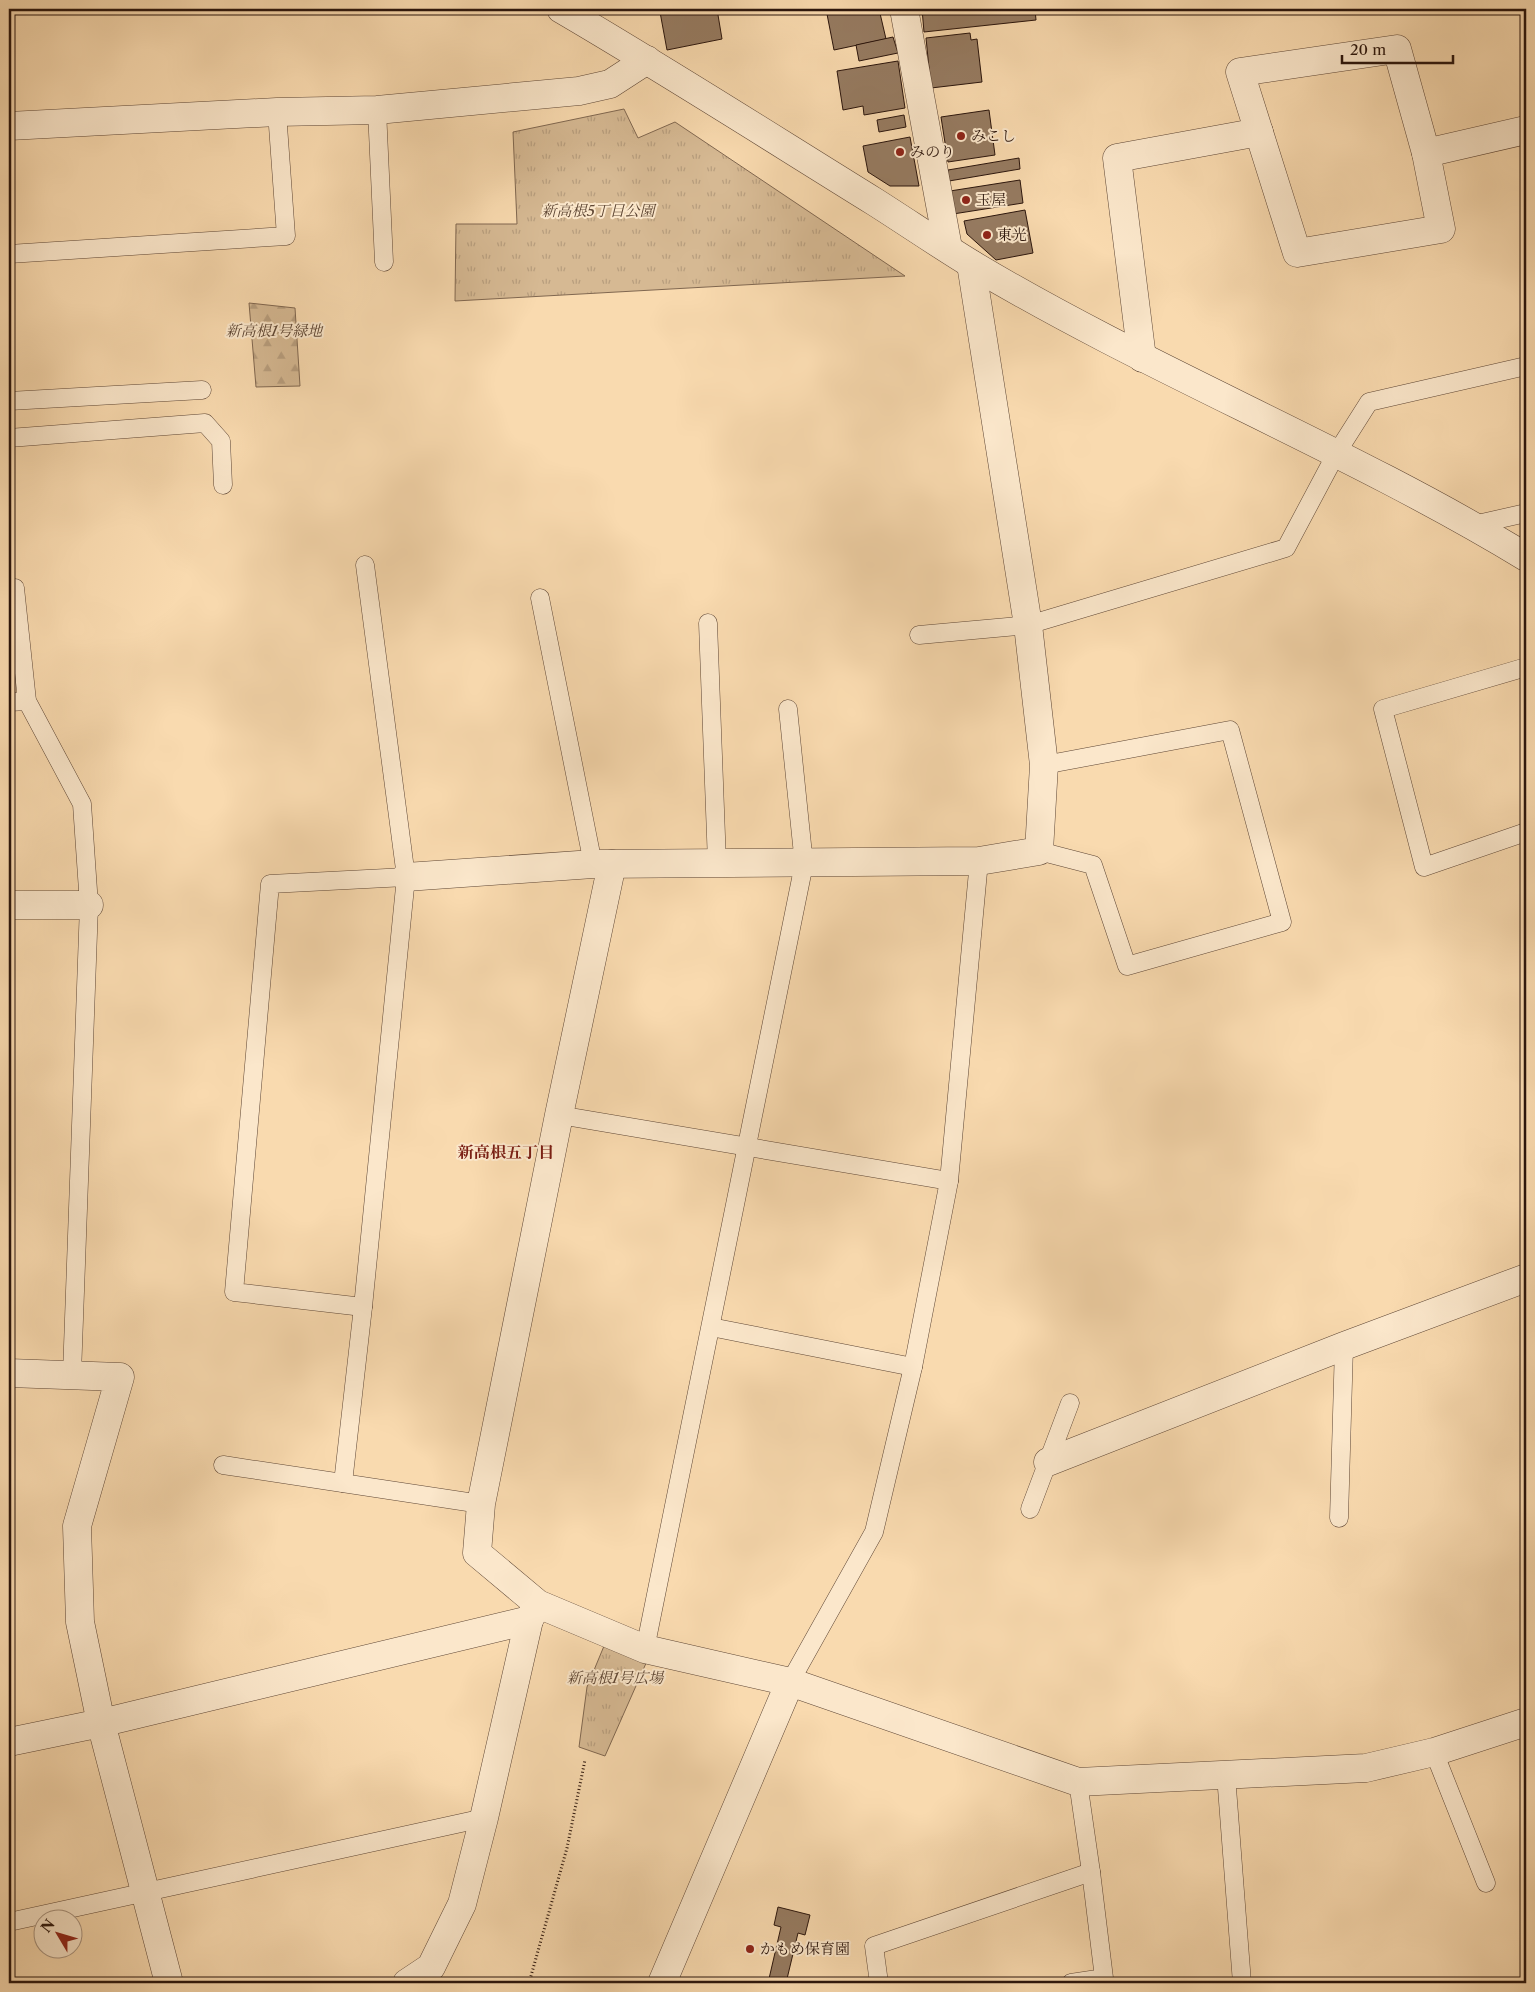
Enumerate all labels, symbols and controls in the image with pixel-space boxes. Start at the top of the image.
scale bar [1342,32,1454,64]
text: 20 m [1350,40,1386,59]
place label: みこし [971,126,1016,145]
marker: みこし [955,130,967,142]
place label: みのり [910,142,955,161]
marker: みのり [894,146,906,158]
place label: 玉屋 [976,190,1006,209]
marker: 玉屋 [960,194,972,206]
park label: 新高根5丁目公園 [541,201,658,220]
place label: 東光 [997,225,1027,244]
marker: 東光 [981,229,993,241]
park label: 新高根1号緑地 [226,321,324,340]
district label: 新高根五丁目 [457,1142,554,1162]
park label: 新高根1号広場 [567,1668,665,1687]
north arrow [32,1910,82,1960]
text: N [37,1916,59,1936]
place label: かもめ保育園 [760,1939,850,1958]
marker: かもめ保育園 [744,1943,756,1955]

